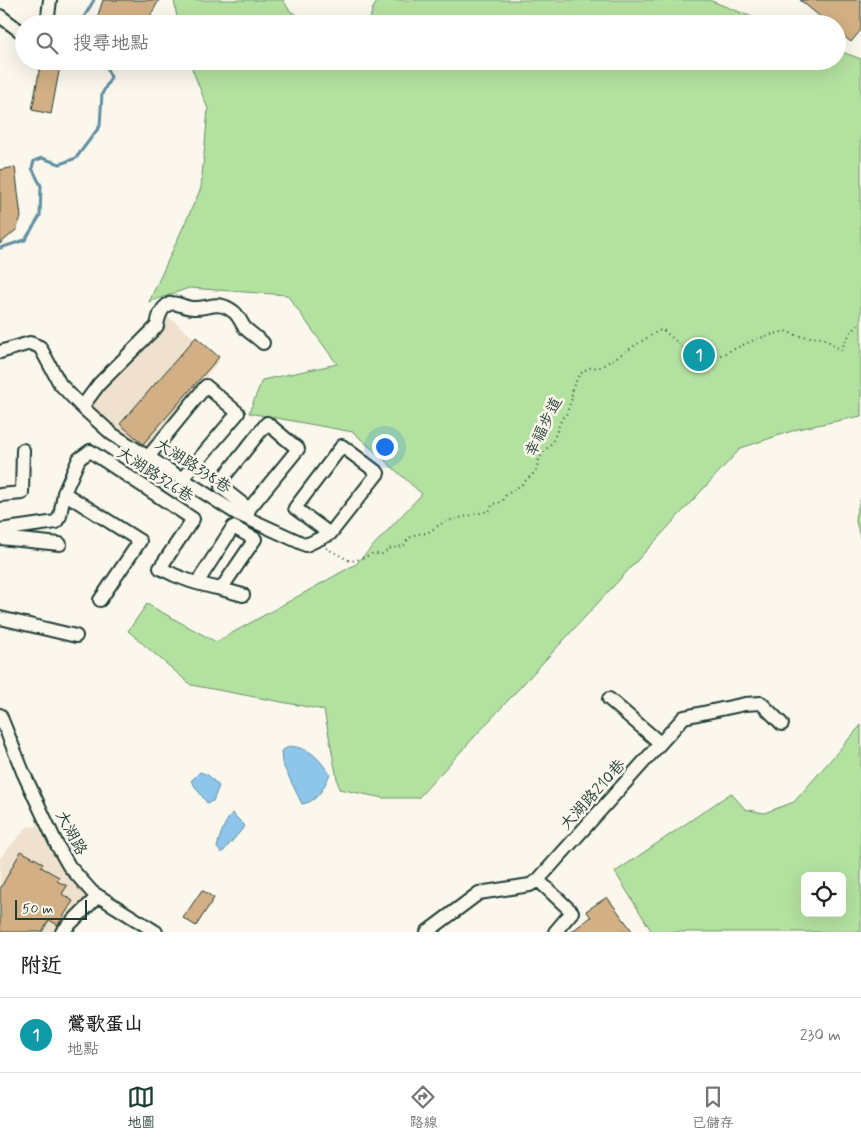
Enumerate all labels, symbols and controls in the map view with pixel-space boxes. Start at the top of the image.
search box [15,15,846,70]
icon: search [33,29,61,57]
text: 搜尋地點 [73,31,149,56]
pin: 1 [683,336,715,374]
street label: 幸福步道 [521,394,567,460]
street label: 大湖路338巷 [151,434,235,498]
your location [372,434,398,460]
street label: 大湖路326巷 [113,442,197,508]
street label: 大湖路210巷 [556,755,630,835]
street label: 大湖路 [50,807,92,859]
map controls [801,872,846,917]
button: locate [801,872,846,917]
scale bar [15,897,88,920]
text: 50 m [22,900,53,918]
text: 附近 [20,952,62,980]
text: 鶯歌蛋山 [67,1012,143,1037]
text: 1 [32,1025,40,1046]
text: 230 m [800,1025,841,1046]
text: 地點 [67,1039,99,1060]
tab: 地圖 [127,1083,155,1132]
tab: 路線 [409,1083,437,1132]
tab: 已儲存 [692,1083,734,1132]

